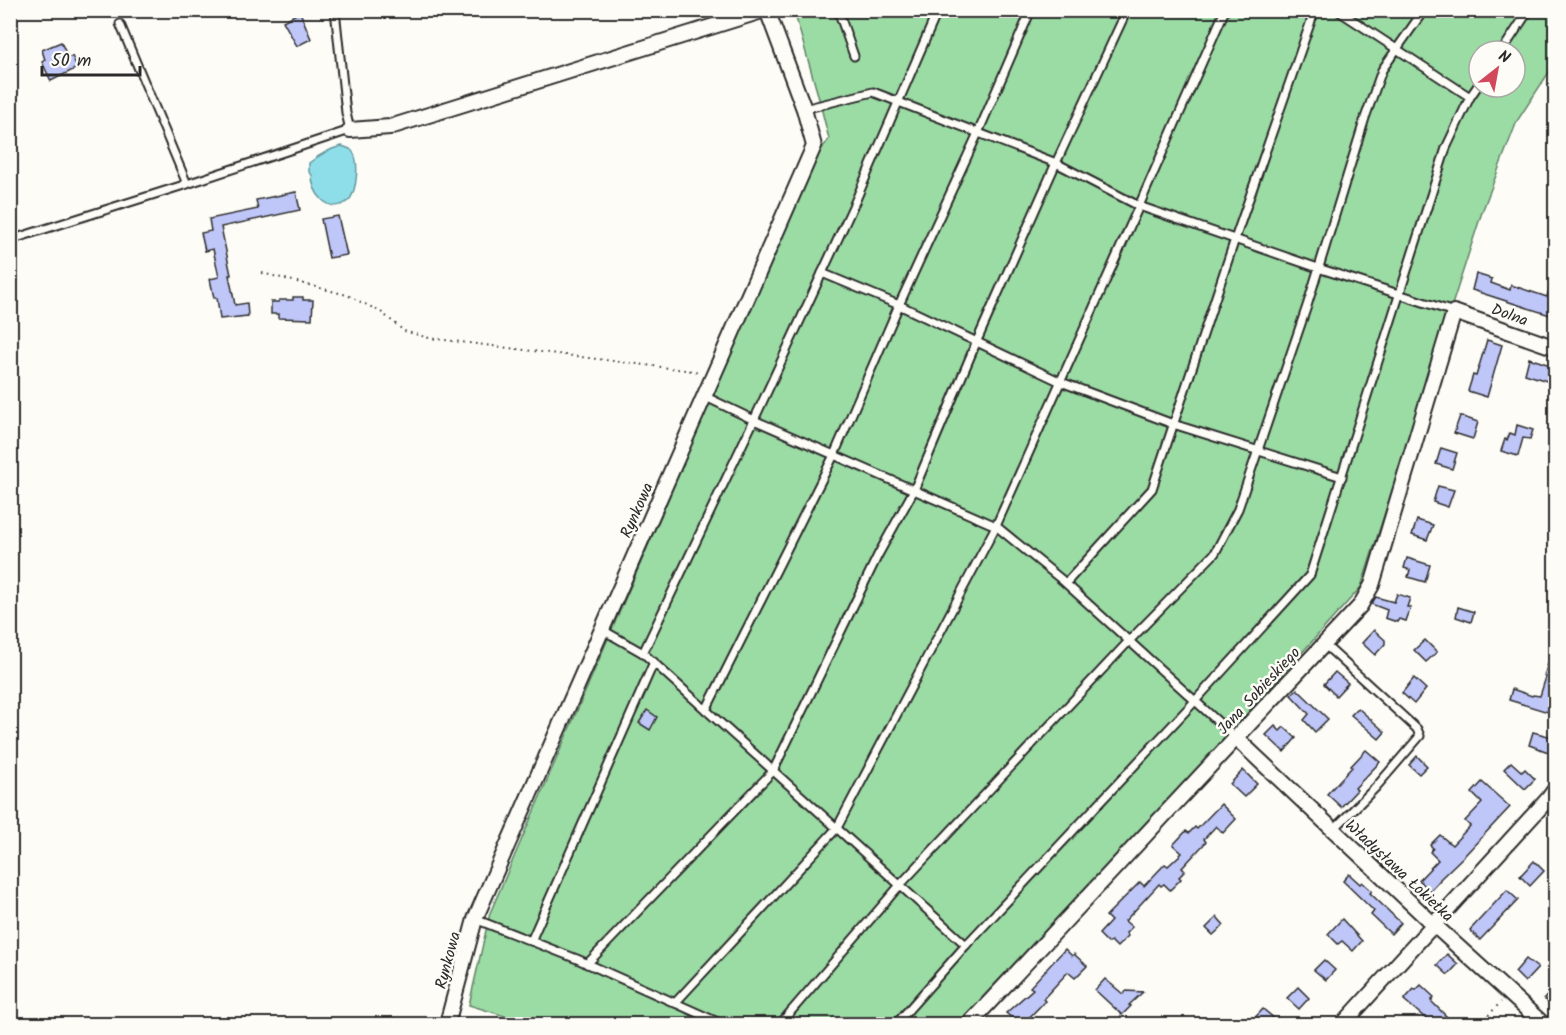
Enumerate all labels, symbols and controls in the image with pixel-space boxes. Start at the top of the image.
scale bar [42,39,140,77]
north arrow [1467,39,1527,99]
text: N [1493,44,1515,71]
text: 50 m [51,47,91,76]
street label: Dolna [1488,297,1531,334]
street label: Rynkowa [614,479,661,542]
street label: Jana Sobieskiego [1211,641,1307,741]
street label: Władysława Łokietka [1339,814,1459,928]
street label: Rynkowa [429,929,468,992]

